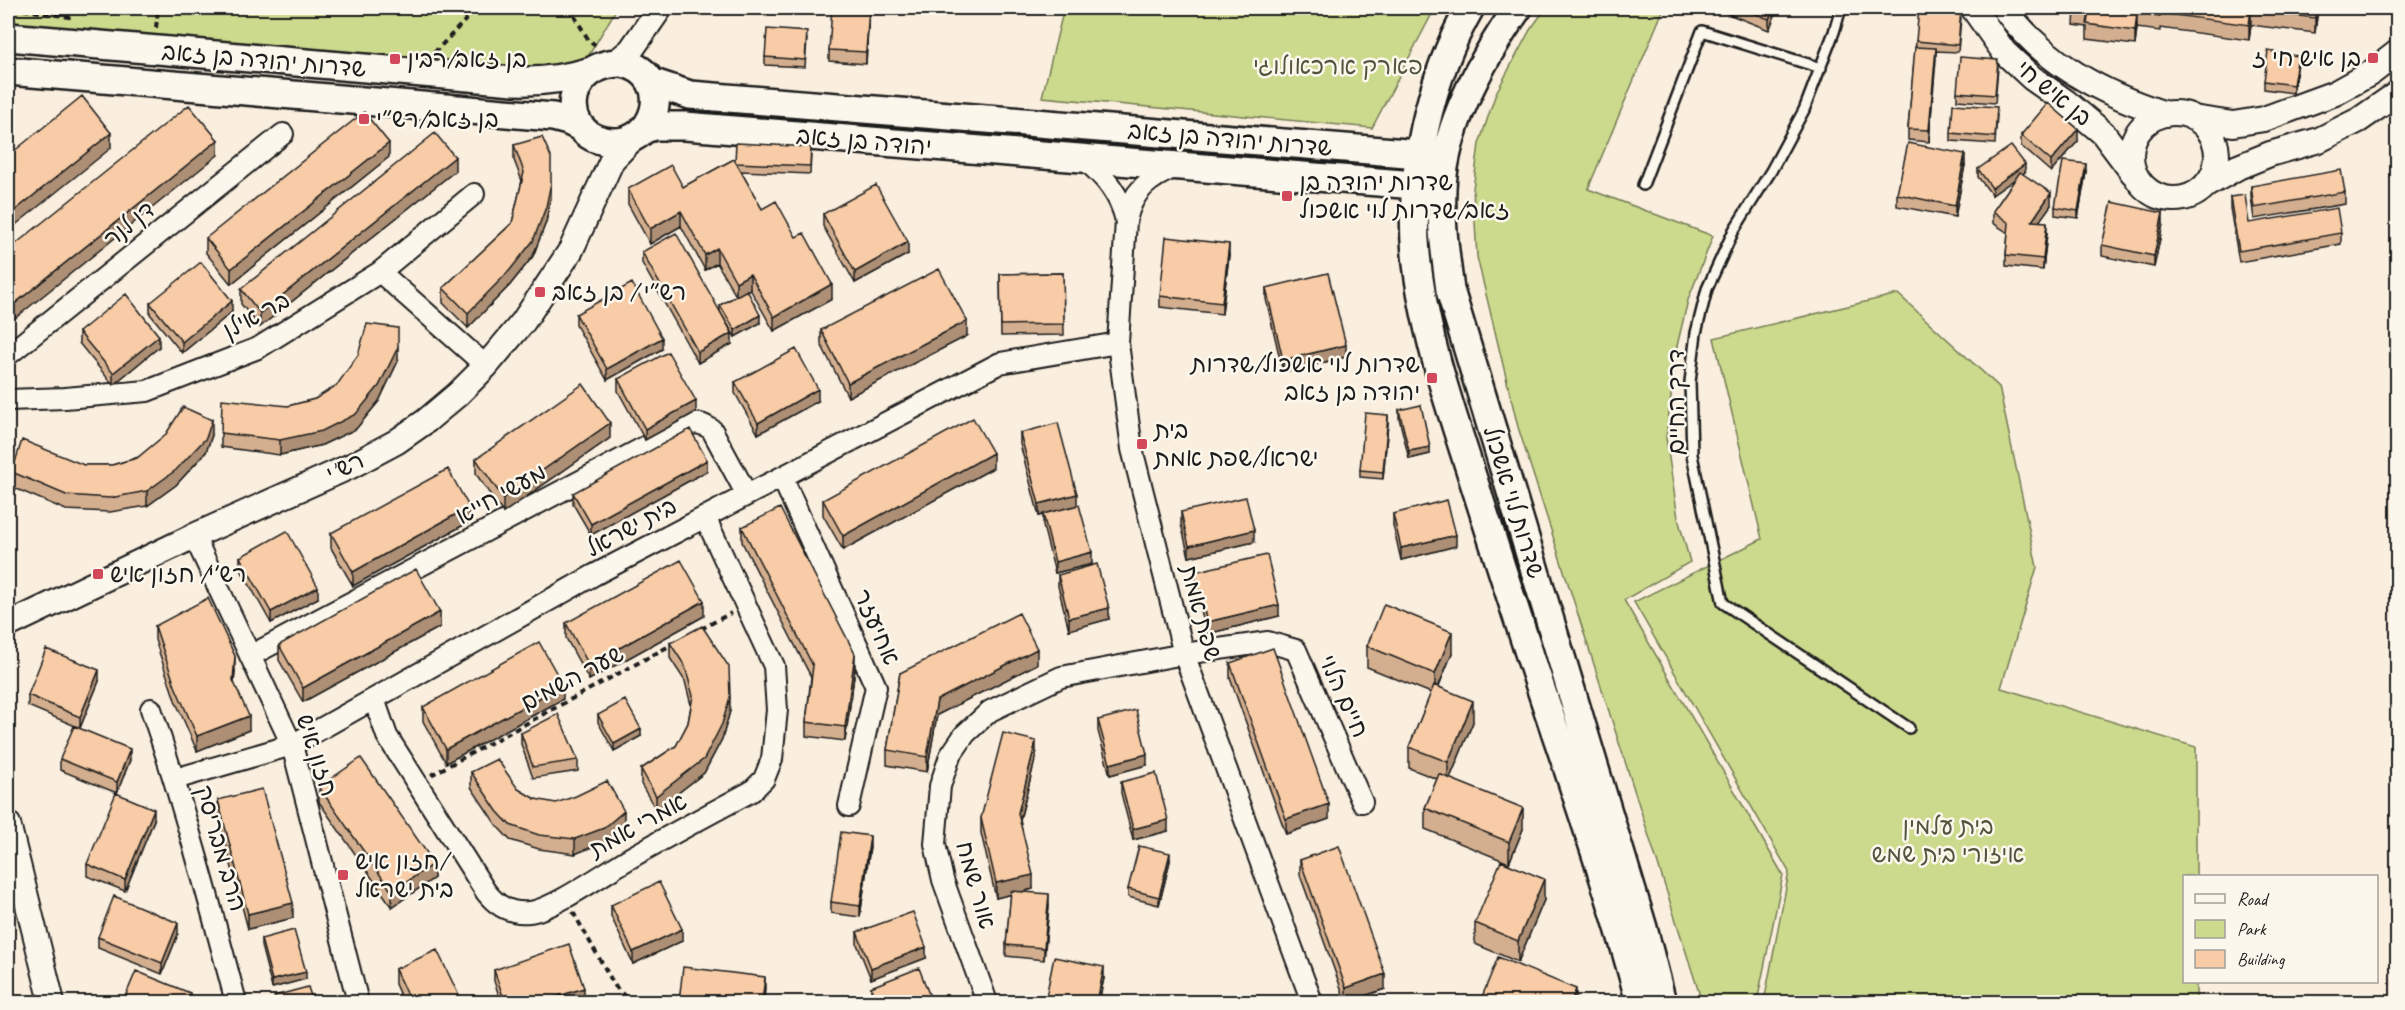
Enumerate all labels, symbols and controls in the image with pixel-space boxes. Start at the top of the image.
street label: שדרות יהודה בן זאב [161,36,368,84]
place label: בן איש חי ז [2252,43,2361,73]
place label: בן זאב/רבין [407,44,527,74]
park label: פארק ארכאולוגי [1253,51,1423,81]
marker: בן איש חי ז [2366,51,2380,65]
marker: בן זאב/רבין [388,52,402,66]
street label: בן איש חי [2010,53,2098,133]
place label: בן זאב/רש״י [376,104,499,134]
marker: בן זאב/רש״י [357,112,371,126]
street label: שדרות יהודה בן זאב [1127,115,1334,163]
street label: יהודה בן זאב [795,120,933,162]
place label: שדרות יהודה בן זאב/שדרות לוי אשכול [1299,167,1510,225]
marker: שדרות יהודה בן זאב/שדרות לוי אשכול [1280,189,1294,203]
street label: דן לנר [97,194,161,254]
place label: רש״י / בן זאב [552,277,686,307]
street label: בר אילן [217,285,295,345]
marker: רש״י / בן זאב [533,285,547,299]
place label: שדרות לוי אשכול/שדרות יהודה בן זאב [1189,349,1420,407]
street label: דרך החיים [1661,349,1691,455]
marker: שדרות לוי אשכול/שדרות יהודה בן זאב [1425,371,1439,385]
place label: בית ישראל/שפת אמת [1152,415,1319,473]
street label: שדרות לוי אשכול [1477,422,1551,582]
marker: בית ישראל/שפת אמת [1135,437,1149,451]
street label: רש"י [321,445,369,489]
street label: מעשי חייא [450,457,552,531]
street label: בית ישראל [580,491,682,563]
place label: רש׳י/ חזון איש [110,559,246,589]
street label: שפת אמת [1173,560,1228,664]
marker: רש׳י/ חזון איש [91,567,105,581]
street label: אחיעזר [847,585,907,669]
street label: שער השמים [515,638,629,718]
street label: חיים הלוי [1312,650,1376,742]
street label: חזון איש [290,710,344,800]
street label: הרב מבריסק [189,781,253,915]
street label: אמרי אמת [582,786,692,865]
park label: בית עלמין איזורי בית שמש [1872,811,2024,869]
street label: אור שמח [949,838,1003,932]
place label: חזון איש/ בית ישראל [355,846,454,904]
marker: חזון איש/ בית ישראל [336,868,350,882]
legend [2183,875,2378,983]
text: Road [2237,888,2270,910]
text: Park [2237,918,2267,940]
text: Building [2237,948,2286,970]

